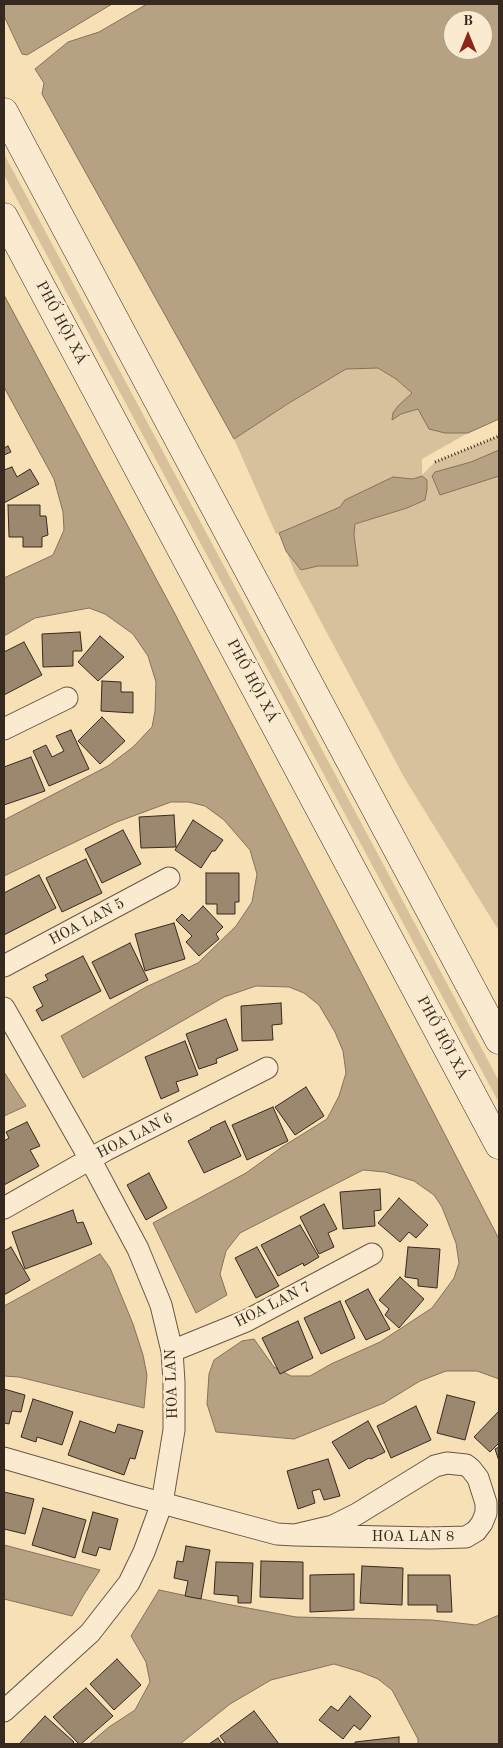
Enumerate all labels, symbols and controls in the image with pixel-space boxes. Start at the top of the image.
north arrow [443,10,493,60]
text: B [463,14,473,28]
street label: PHỐ HỘI XÁ [31,278,91,368]
street label: PHỐ HỘI XÁ [222,636,282,726]
street label: HOA LAN 5 [46,895,128,949]
street label: PHỐ HỘI XÁ [412,993,472,1083]
street label: HOA LAN 6 [94,1109,176,1163]
street label: HOA LAN 7 [232,1278,314,1332]
street label: HOA LAN [162,1349,182,1419]
street label: HOA LAN 8 [371,1528,455,1546]

